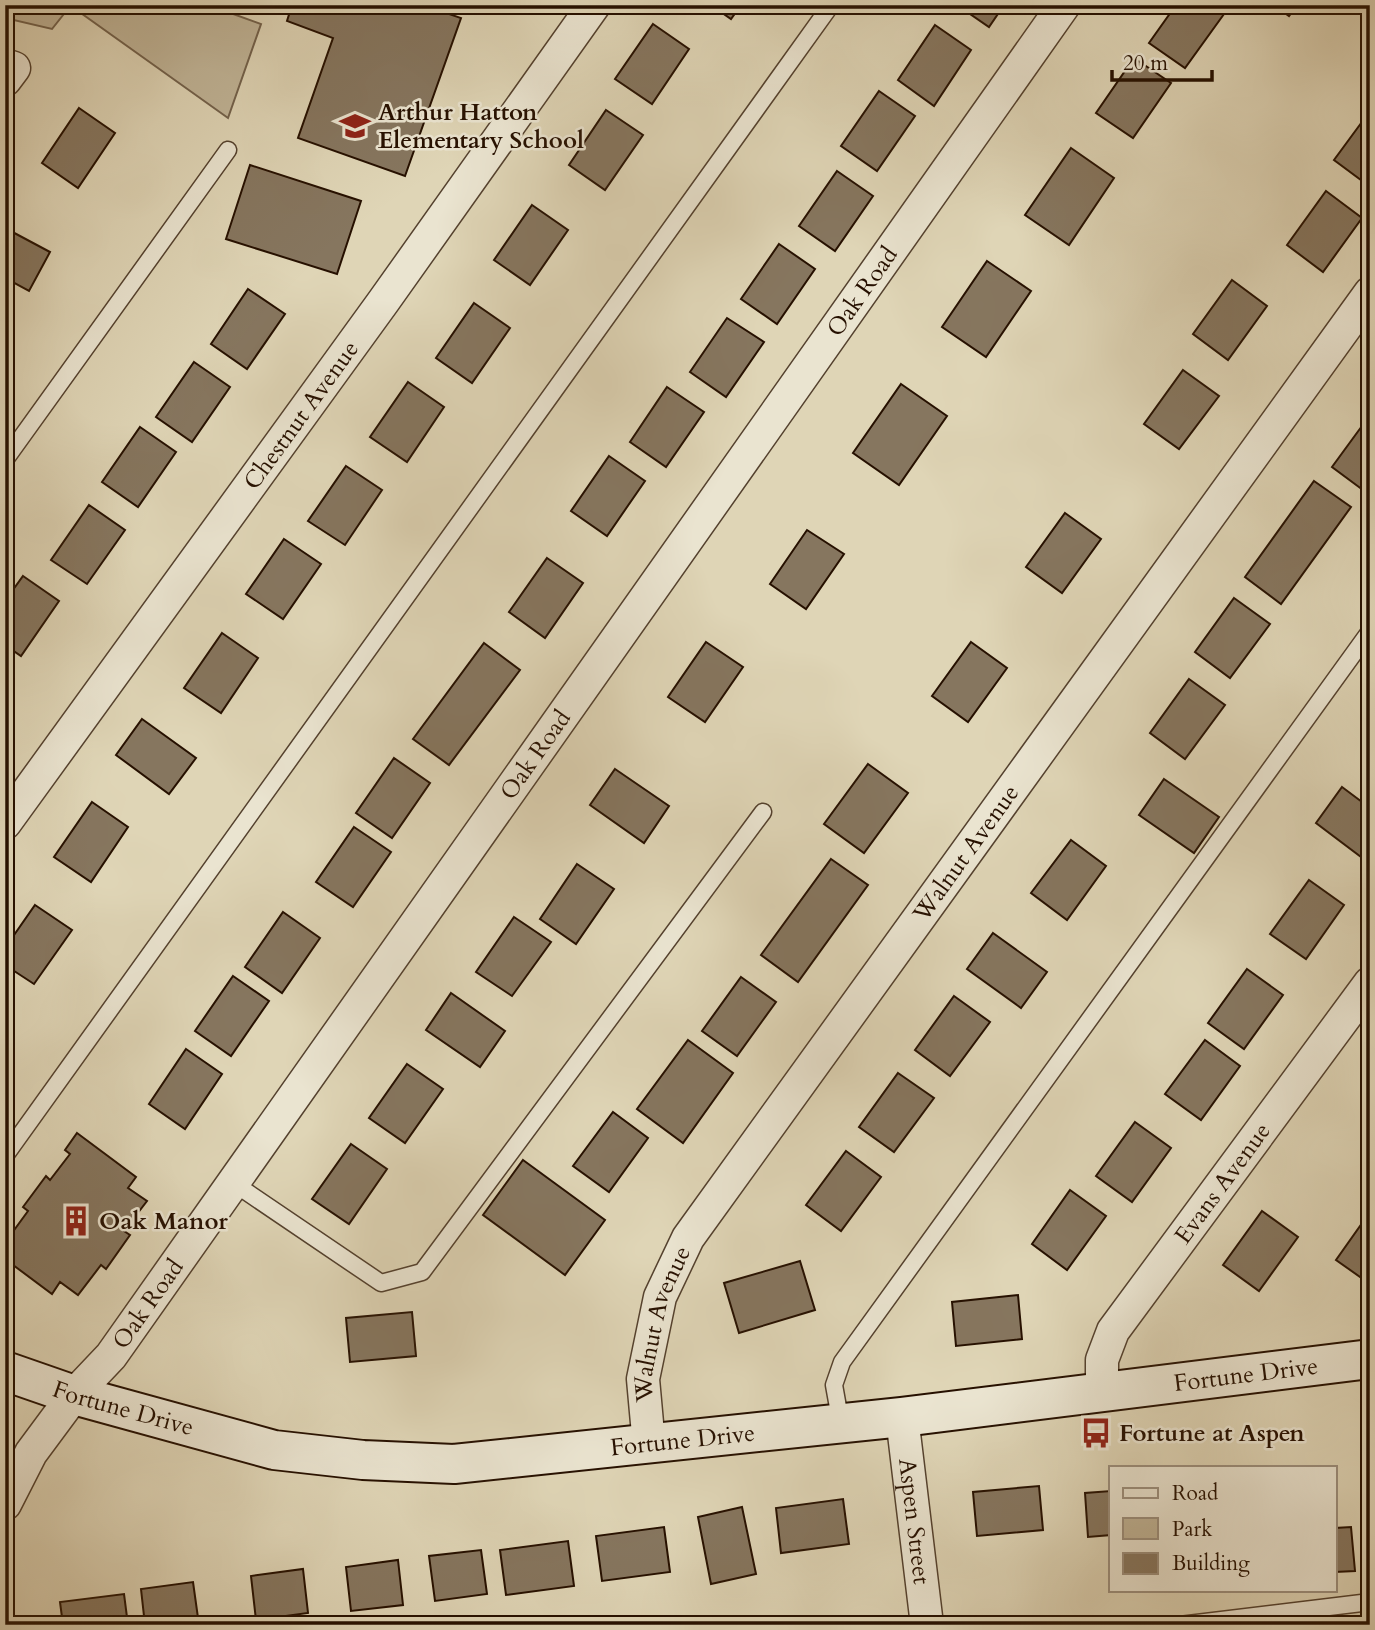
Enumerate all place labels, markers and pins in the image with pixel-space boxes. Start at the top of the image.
place label: Arthur Hatton Elementary School [378,96,584,157]
school or university icon: Arthur Hatton Elementary School [338,109,372,143]
building icon: Oak Manor [59,1204,93,1238]
place label: Oak Manor [99,1205,228,1238]
bus stop icon: Fortune at Aspen [1079,1416,1113,1450]
place label: Fortune at Aspen [1119,1417,1305,1450]

